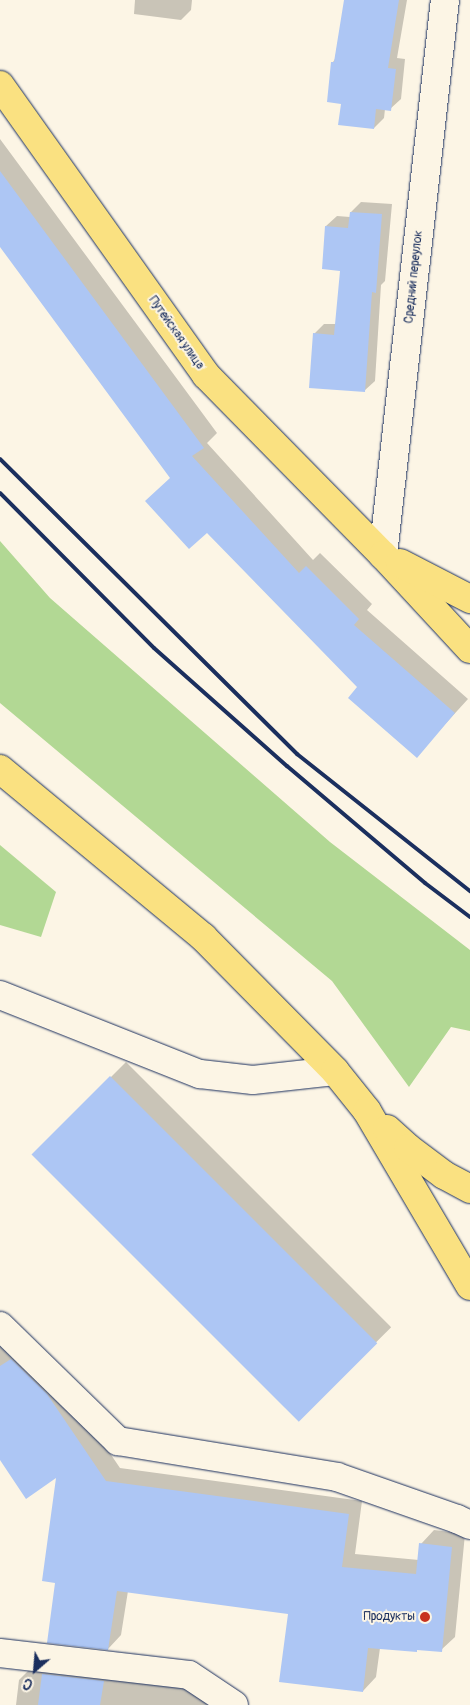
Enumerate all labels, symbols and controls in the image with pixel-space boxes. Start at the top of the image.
street label: Средний переулок [402,230,426,324]
street label: Путейская улица [145,294,207,372]
place label: Продукты [363,1610,415,1624]
marker: Продукты [419,1611,431,1623]
north arrow [10,1645,60,1695]
text: С [20,1674,36,1693]

